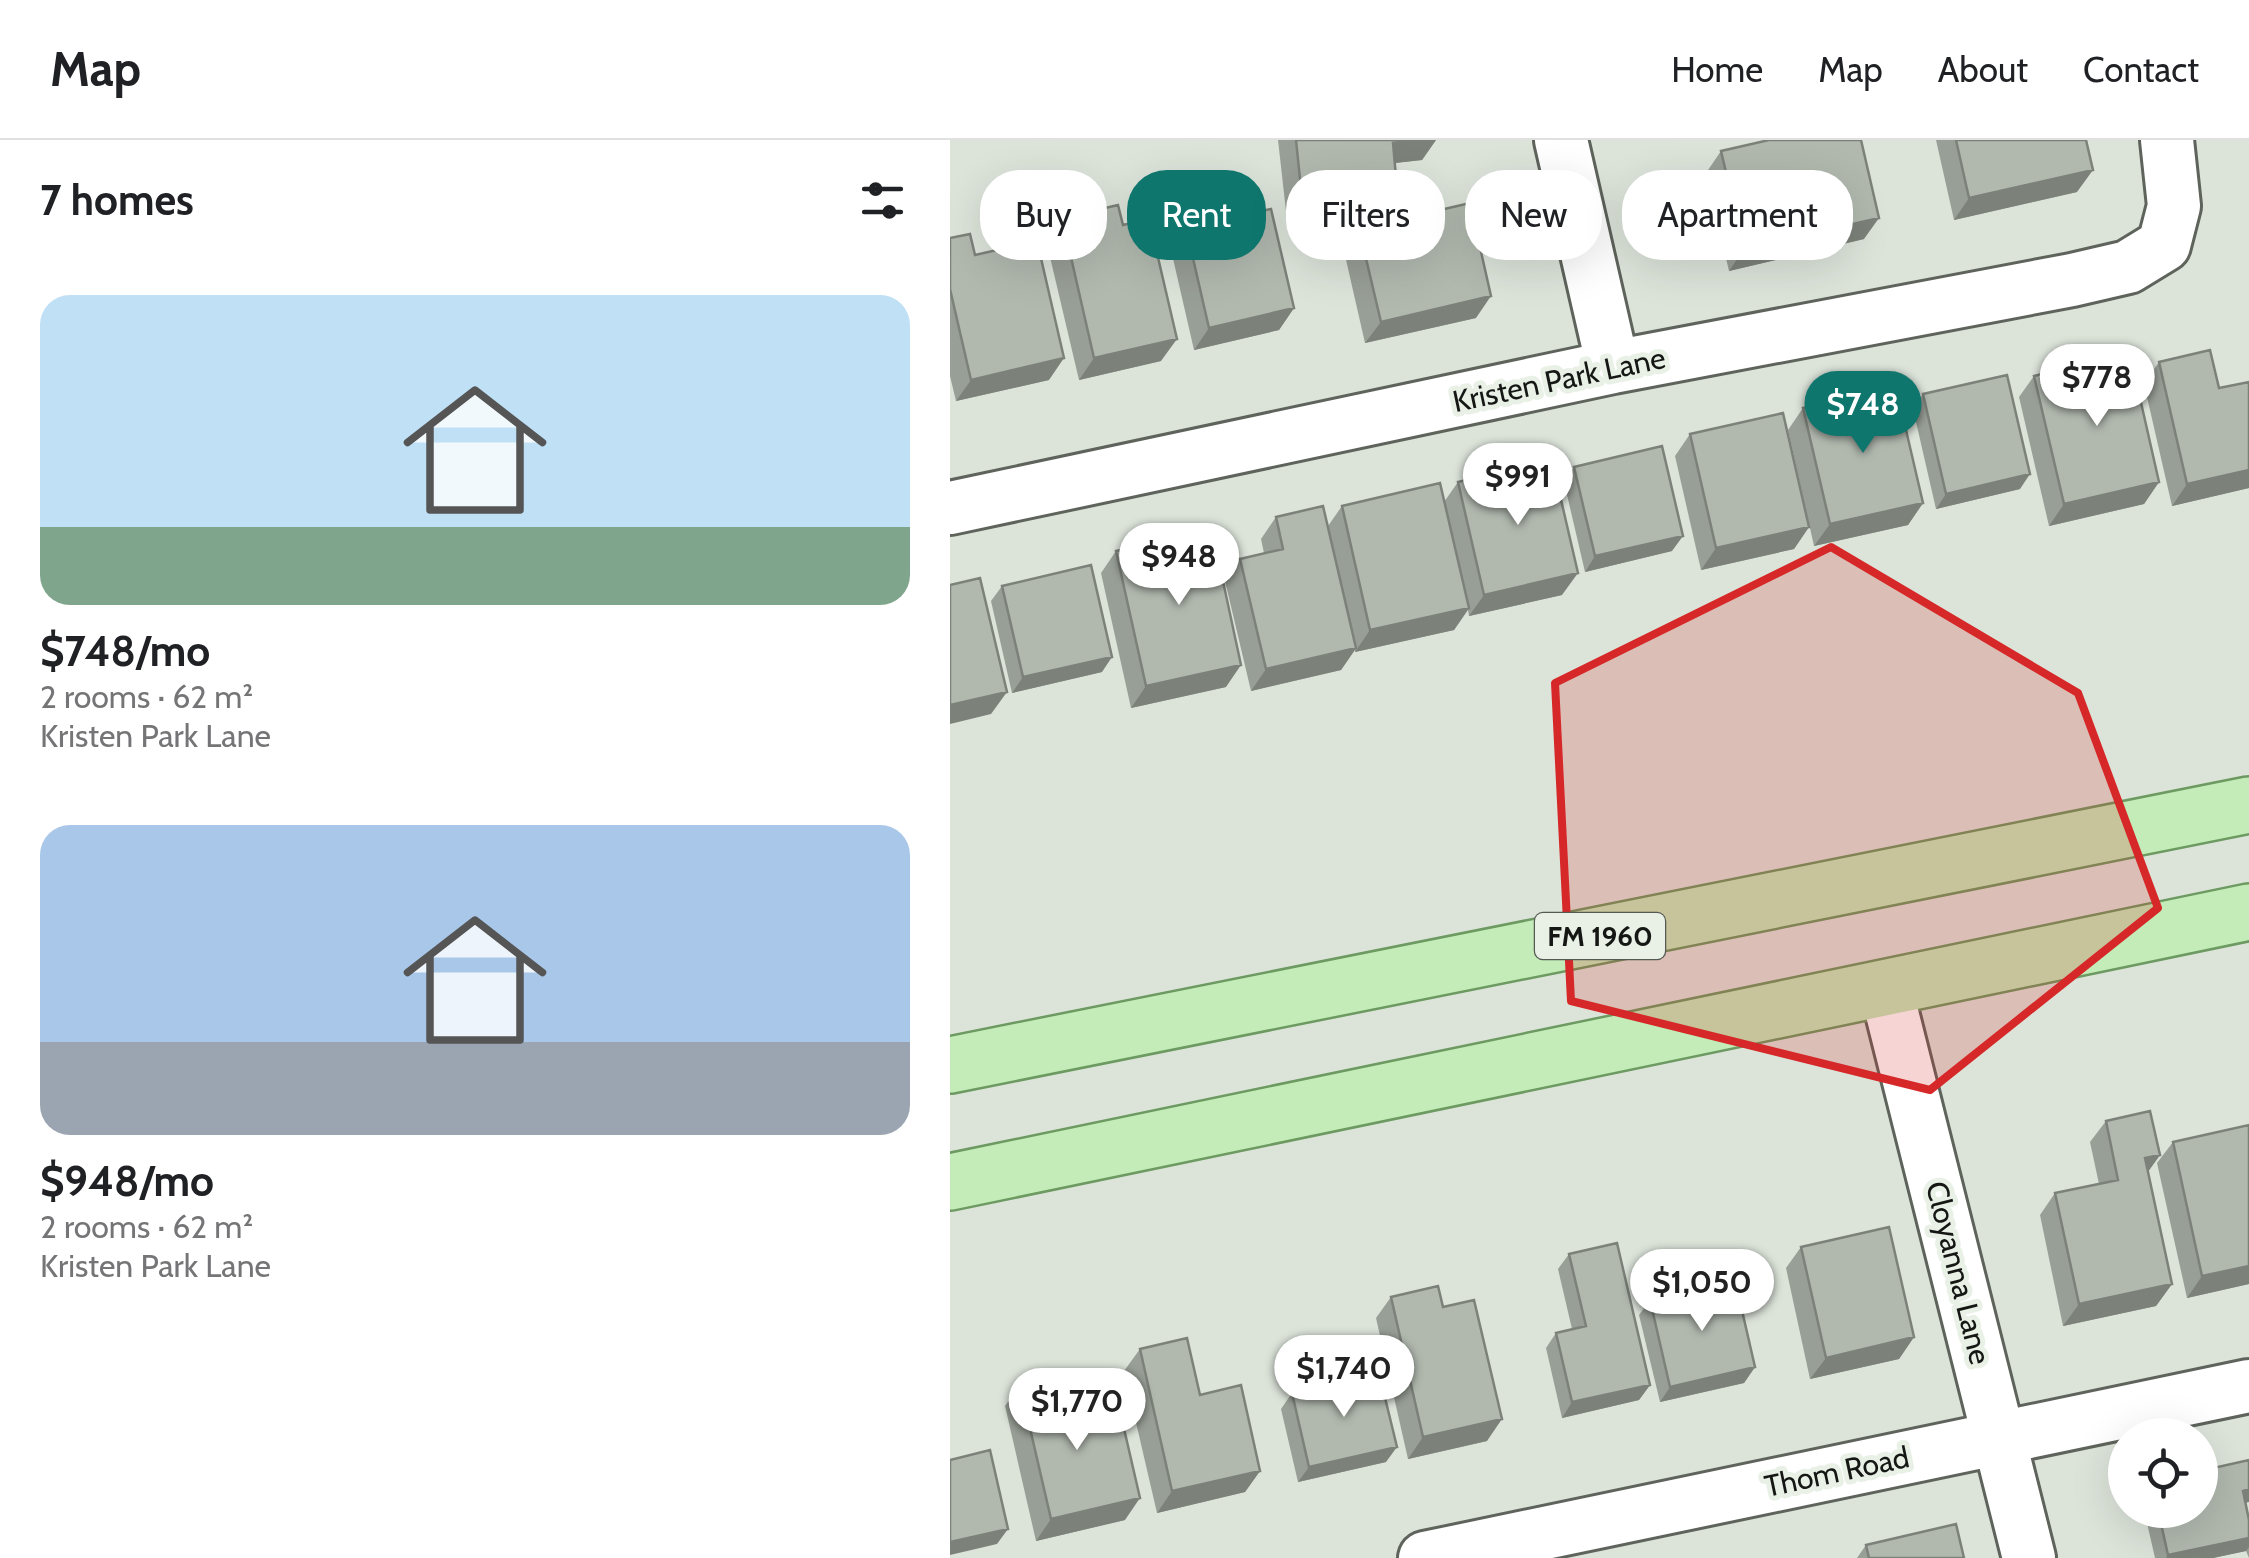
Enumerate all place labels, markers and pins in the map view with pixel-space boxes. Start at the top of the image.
pin: $778 [2038,344,2156,429]
pin: $748 [1804,371,1922,456]
pin: $991 [1459,443,1577,528]
pin: $948 [1120,523,1238,608]
pin: $1,050 [1621,1249,1783,1334]
pin: $1,740 [1263,1335,1425,1420]
pin: $1,770 [996,1368,1158,1453]

